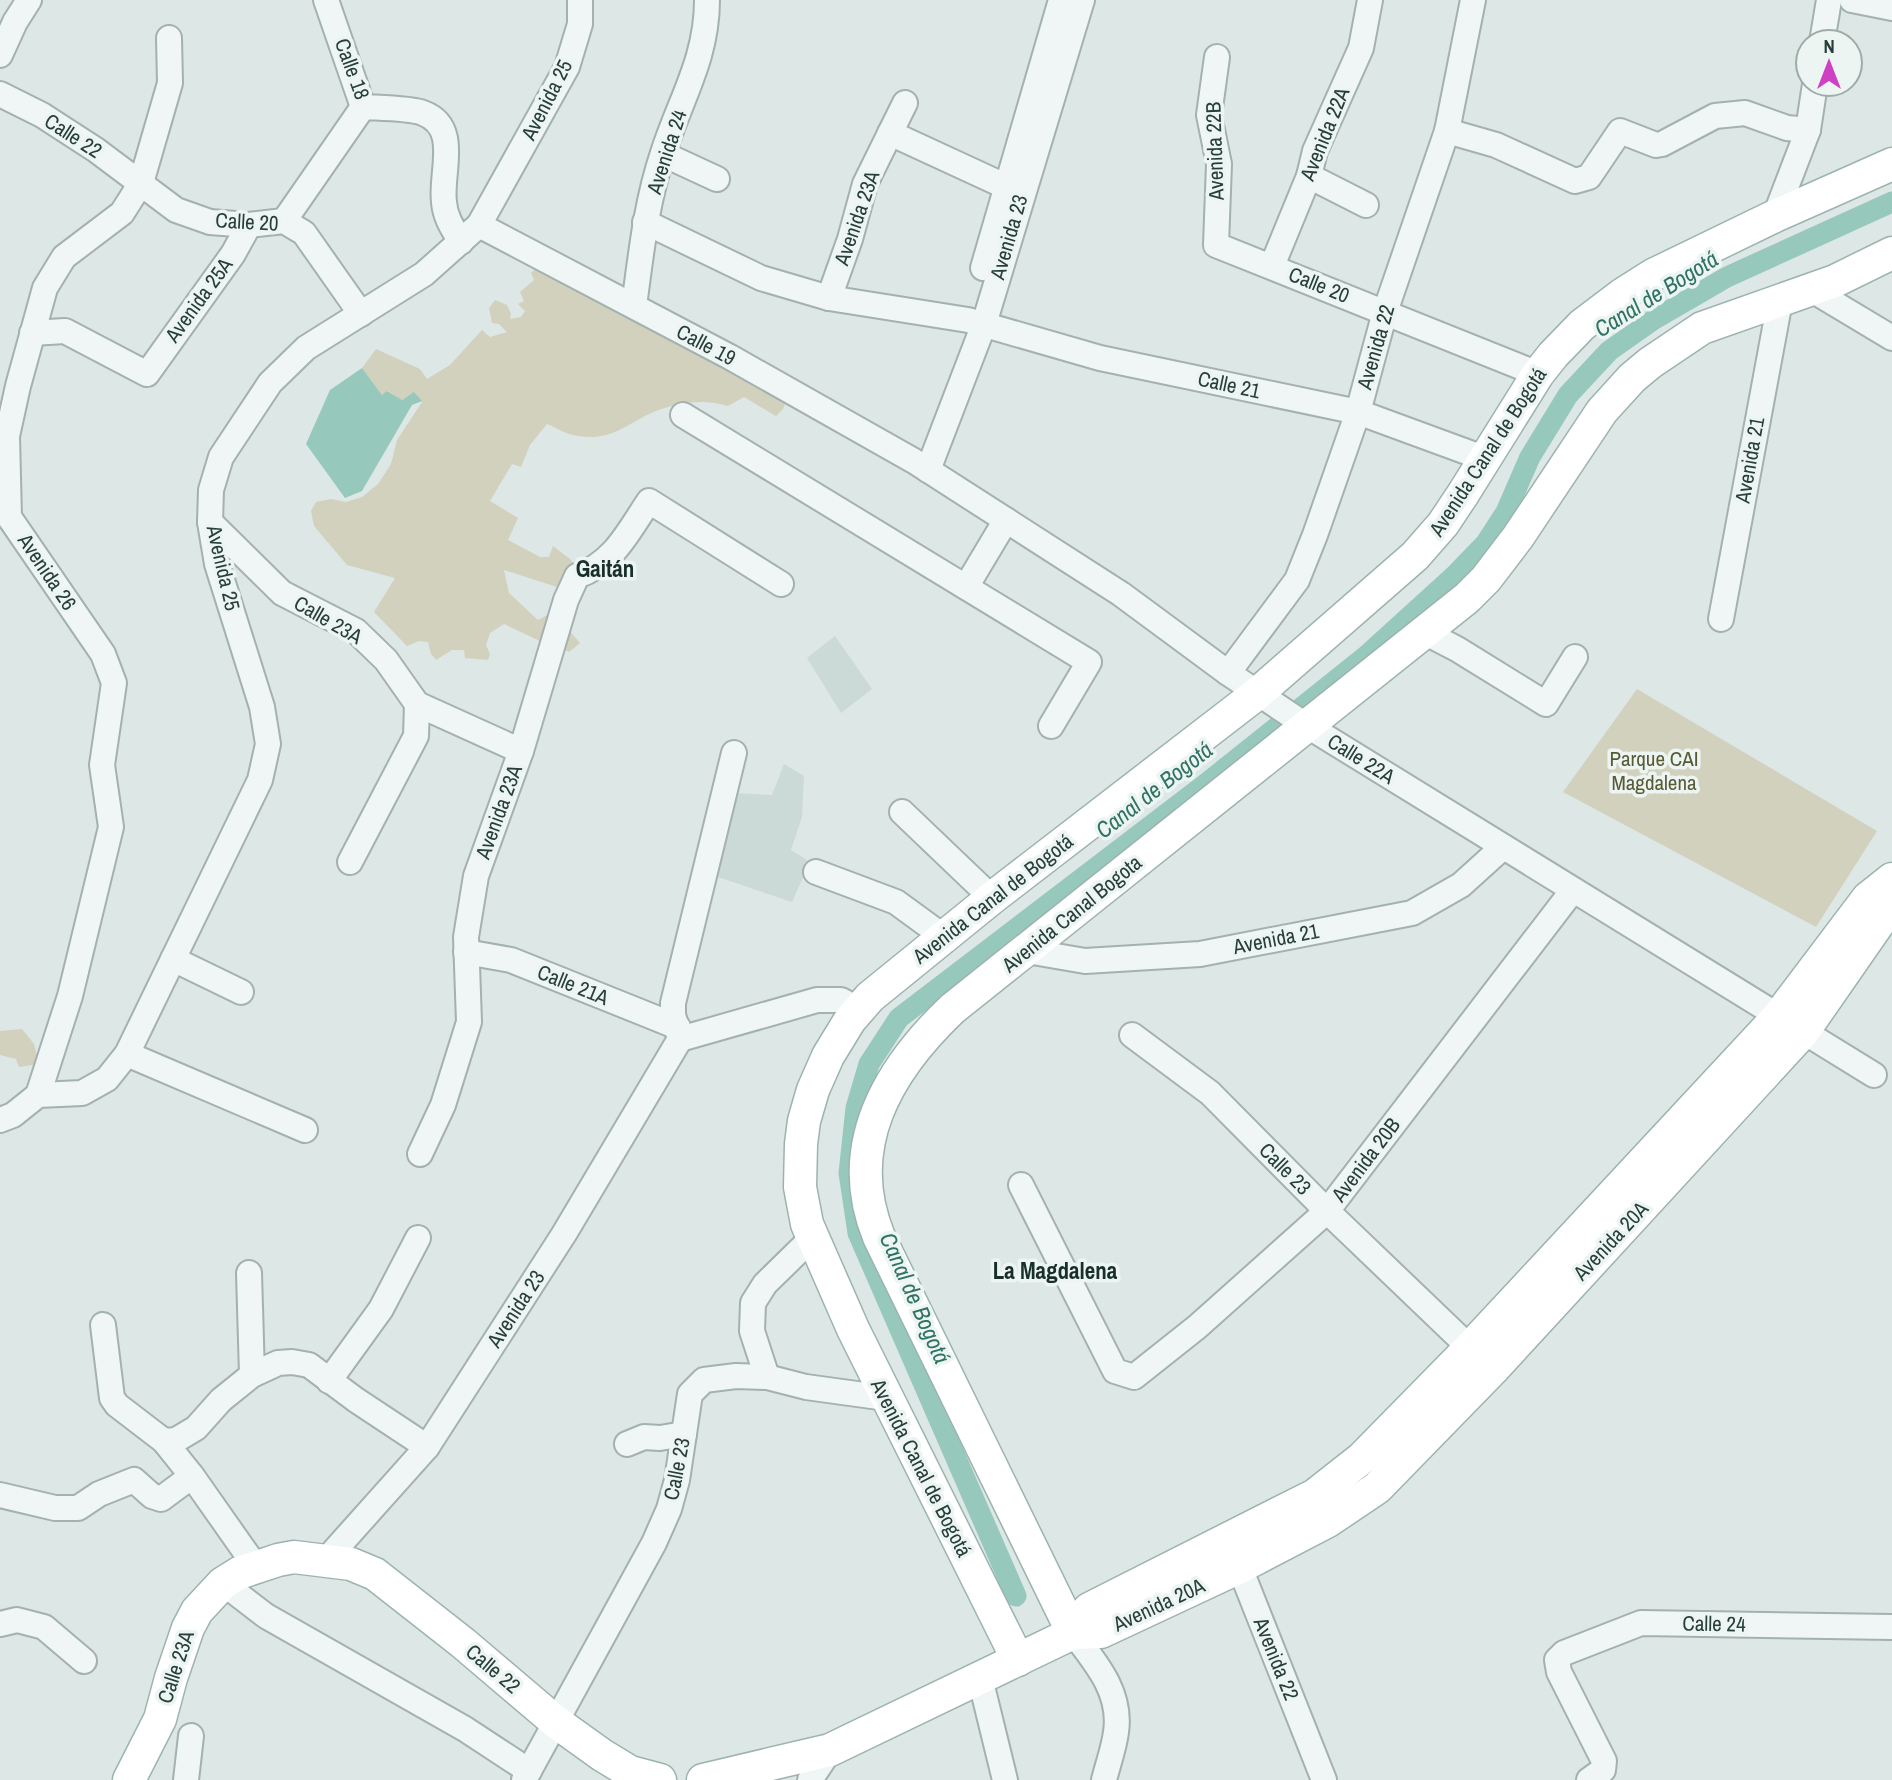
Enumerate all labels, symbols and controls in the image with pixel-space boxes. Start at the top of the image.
north arrow [1794,28,1864,98]
text: N [1823,33,1835,59]
street label: Calle 18 [328,34,377,103]
street label: Avenida 25 [513,55,579,146]
street label: Avenida 22A [1292,82,1357,186]
street label: Avenida 22B [1198,101,1231,202]
street label: Calle 22 [39,106,108,165]
street label: Avenida 24 [639,106,694,199]
street label: Avenida 23A [826,166,886,270]
street label: Avenida 23 [982,191,1034,284]
street label: Calle 20 [215,205,279,238]
water label: Canal de Bogotá [1588,243,1724,344]
street label: Avenida 25A [157,251,240,349]
street label: Calle 20 [1284,259,1354,310]
street label: Avenida 22 [1349,301,1401,394]
street label: Calle 19 [672,317,741,372]
street label: Avenida Canal de Bogotá [1422,361,1553,543]
street label: Calle 21 [1195,364,1263,405]
street label: Avenida 21 [1728,414,1771,506]
street label: Avenida 25 [199,521,247,613]
street label: Avenida 26 [11,527,84,616]
district label: Gaitán [576,553,634,584]
street label: Calle 23A [289,588,368,651]
street label: Calle 22A [1322,726,1401,791]
water label: Canal de Bogotá [1089,734,1219,845]
park label: Parque CAI Magdalena [1609,744,1699,797]
street label: Avenida 23A [468,760,529,864]
street label: Avenida Canal de Bogotá [906,827,1079,971]
street label: Avenida Canal Bogota [995,848,1148,980]
street label: Avenida 21 [1230,916,1322,961]
street label: Calle 21A [533,957,614,1012]
street label: Avenida 20B [1324,1112,1407,1208]
street label: Calle 23 [1253,1136,1318,1201]
street label: Avenida 20A [1566,1194,1655,1287]
water label: Canal de Bogotá [873,1227,958,1368]
district label: La Magdalena [993,1255,1118,1286]
street label: Avenida 23 [479,1264,551,1354]
street label: Avenida Canal de Bogotá [864,1373,979,1562]
street label: Calle 23 [656,1435,697,1503]
street label: Avenida 20A [1107,1570,1210,1639]
street label: Calle 24 [1682,1608,1746,1639]
street label: Avenida 22 [1246,1612,1306,1705]
street label: Calle 23A [150,1626,201,1707]
street label: Calle 22 [460,1637,527,1700]

